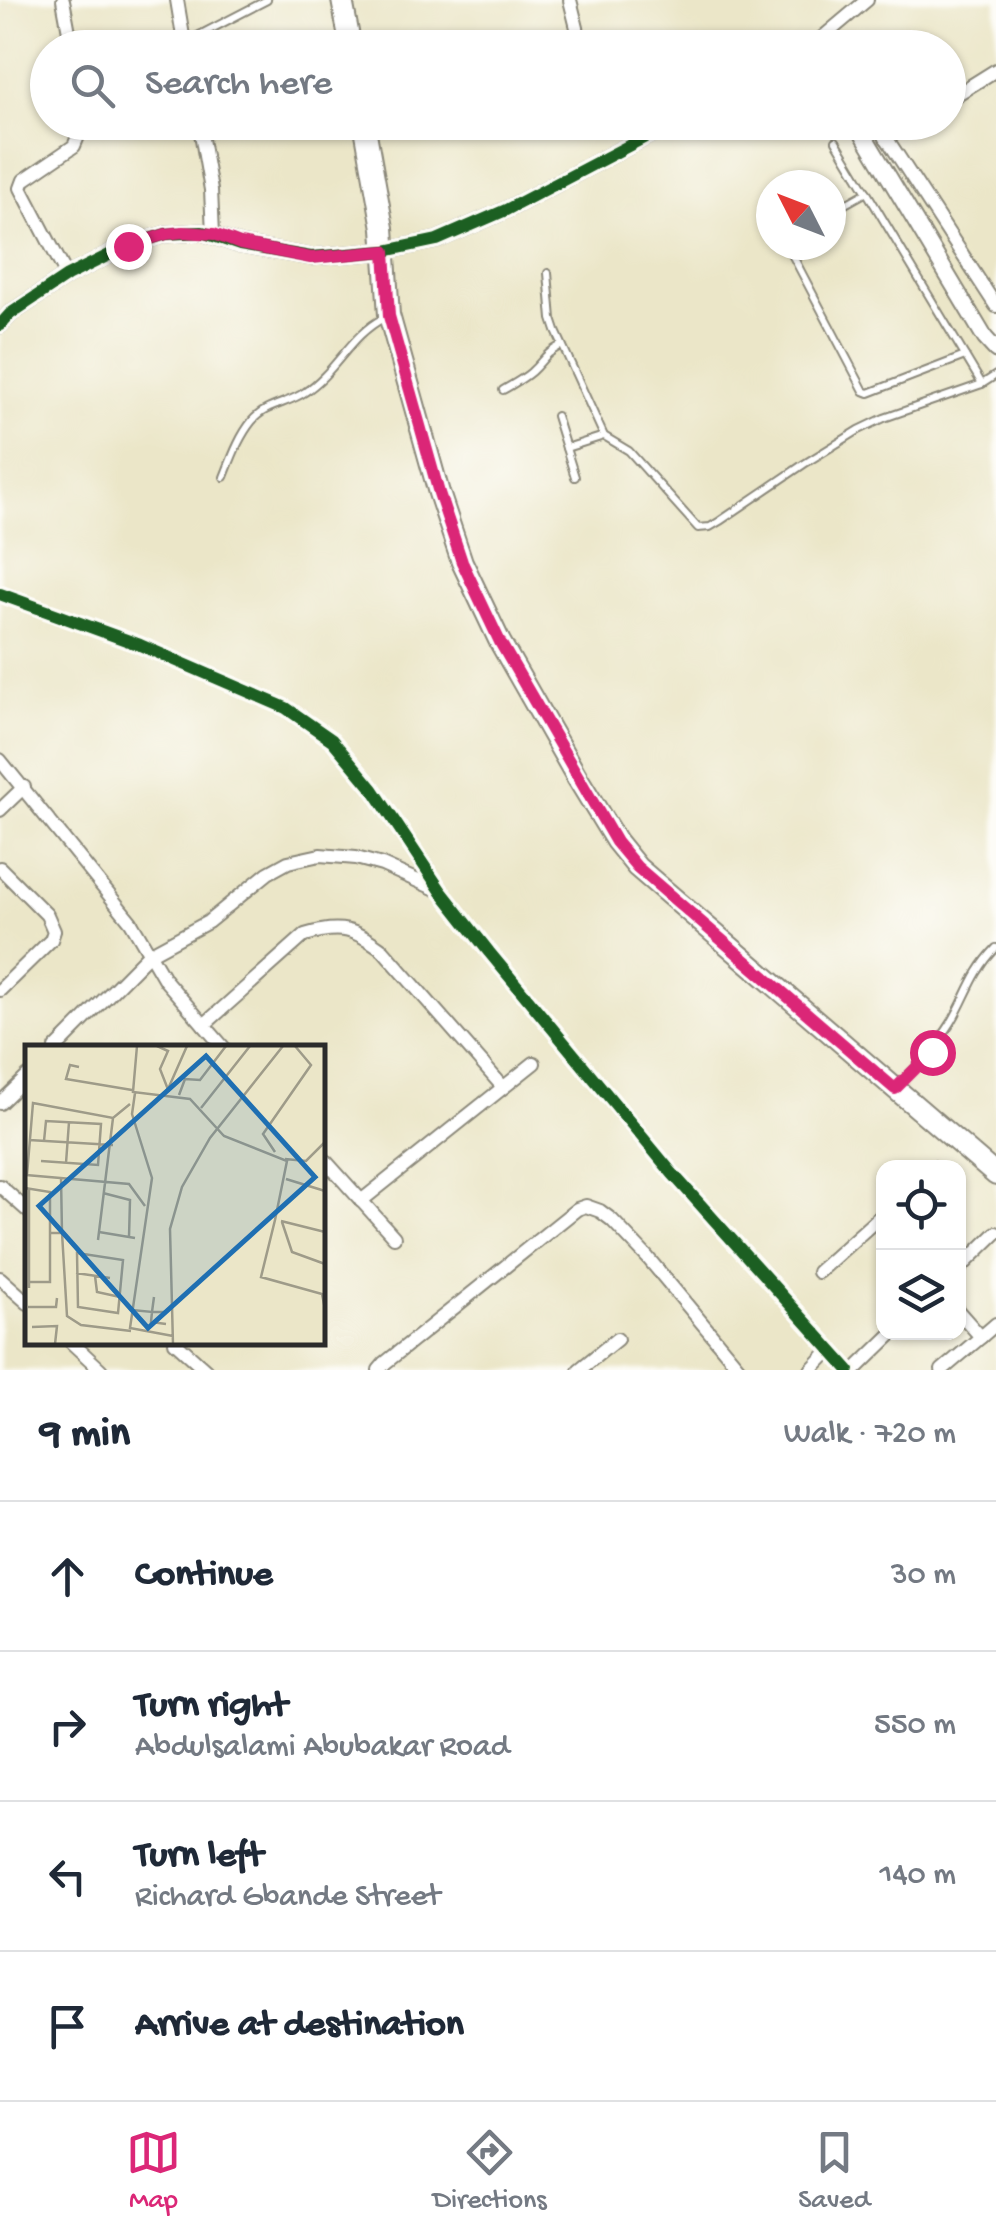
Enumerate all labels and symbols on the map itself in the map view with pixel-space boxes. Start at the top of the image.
north arrow [756,170,846,260]
route end [106,224,152,270]
route start [910,1030,956,1076]
inset map [25,1045,325,1345]

